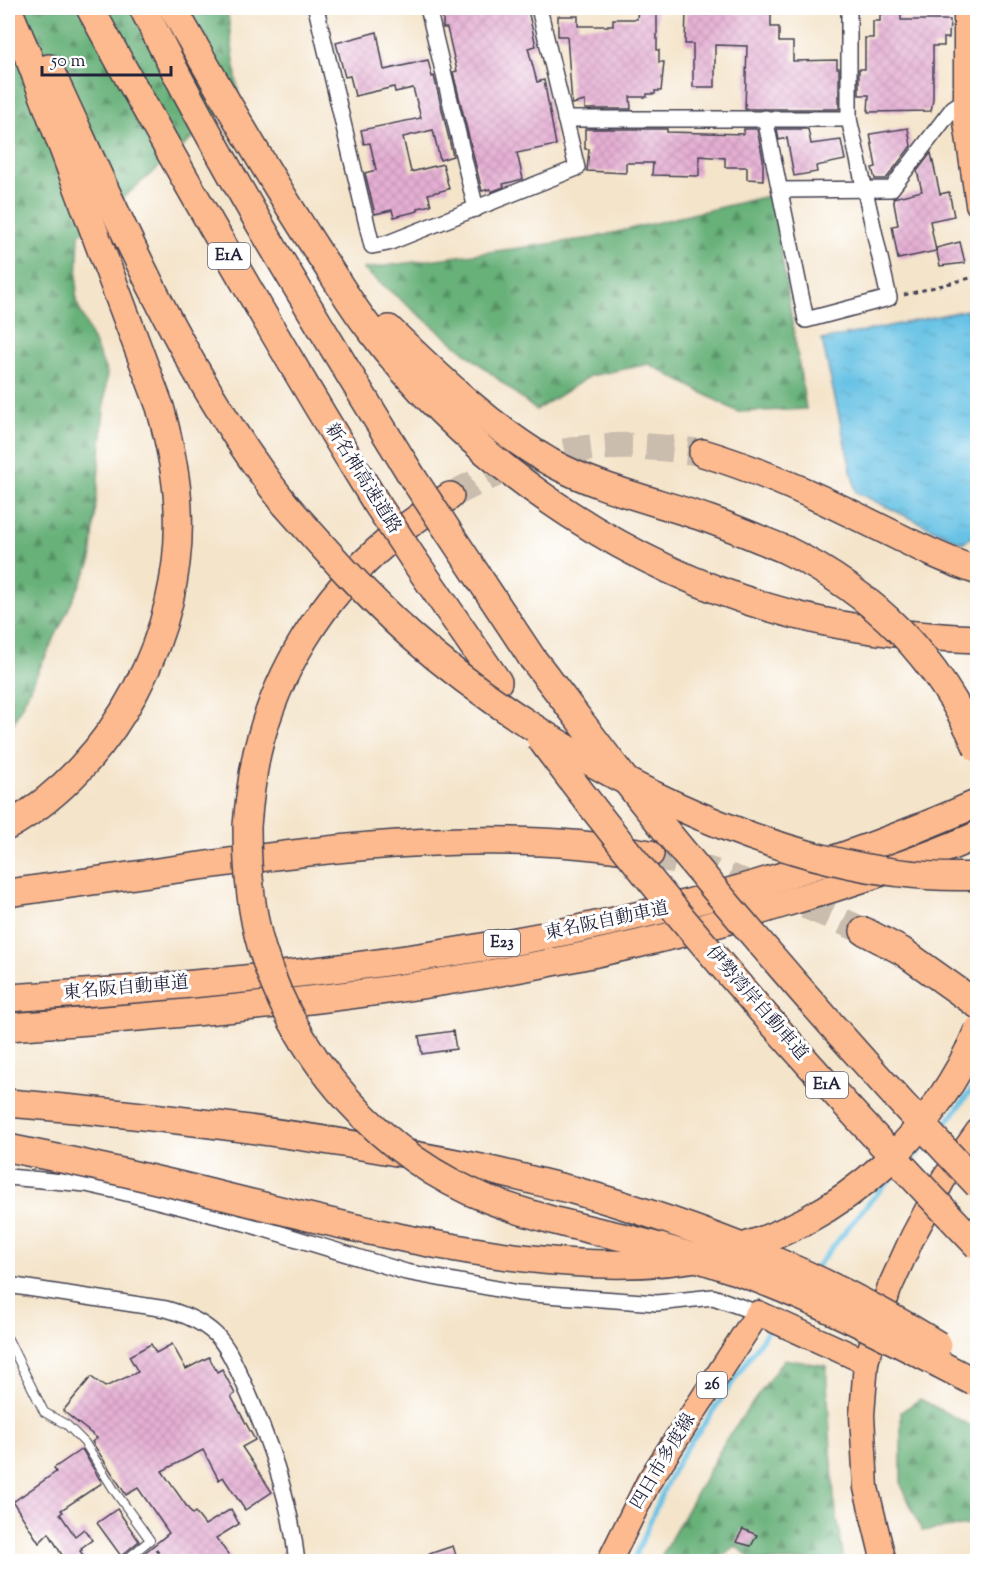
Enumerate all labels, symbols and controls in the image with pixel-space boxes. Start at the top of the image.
scale bar [42,39,171,77]
text: 50 m [50,49,86,75]
road number: E1A [208,243,250,269]
street label: 新名神高速道路 [318,419,406,539]
street label: 東名阪自動車道 [543,896,671,948]
road number: E23 [484,930,520,956]
street label: 伊勢湾岸自動車道 [699,941,813,1067]
street label: 東名阪自動車道 [62,971,190,1007]
road number: E1A [806,1072,848,1098]
road number: 26 [697,1372,727,1398]
street label: 四日市多度線 [625,1409,703,1515]

